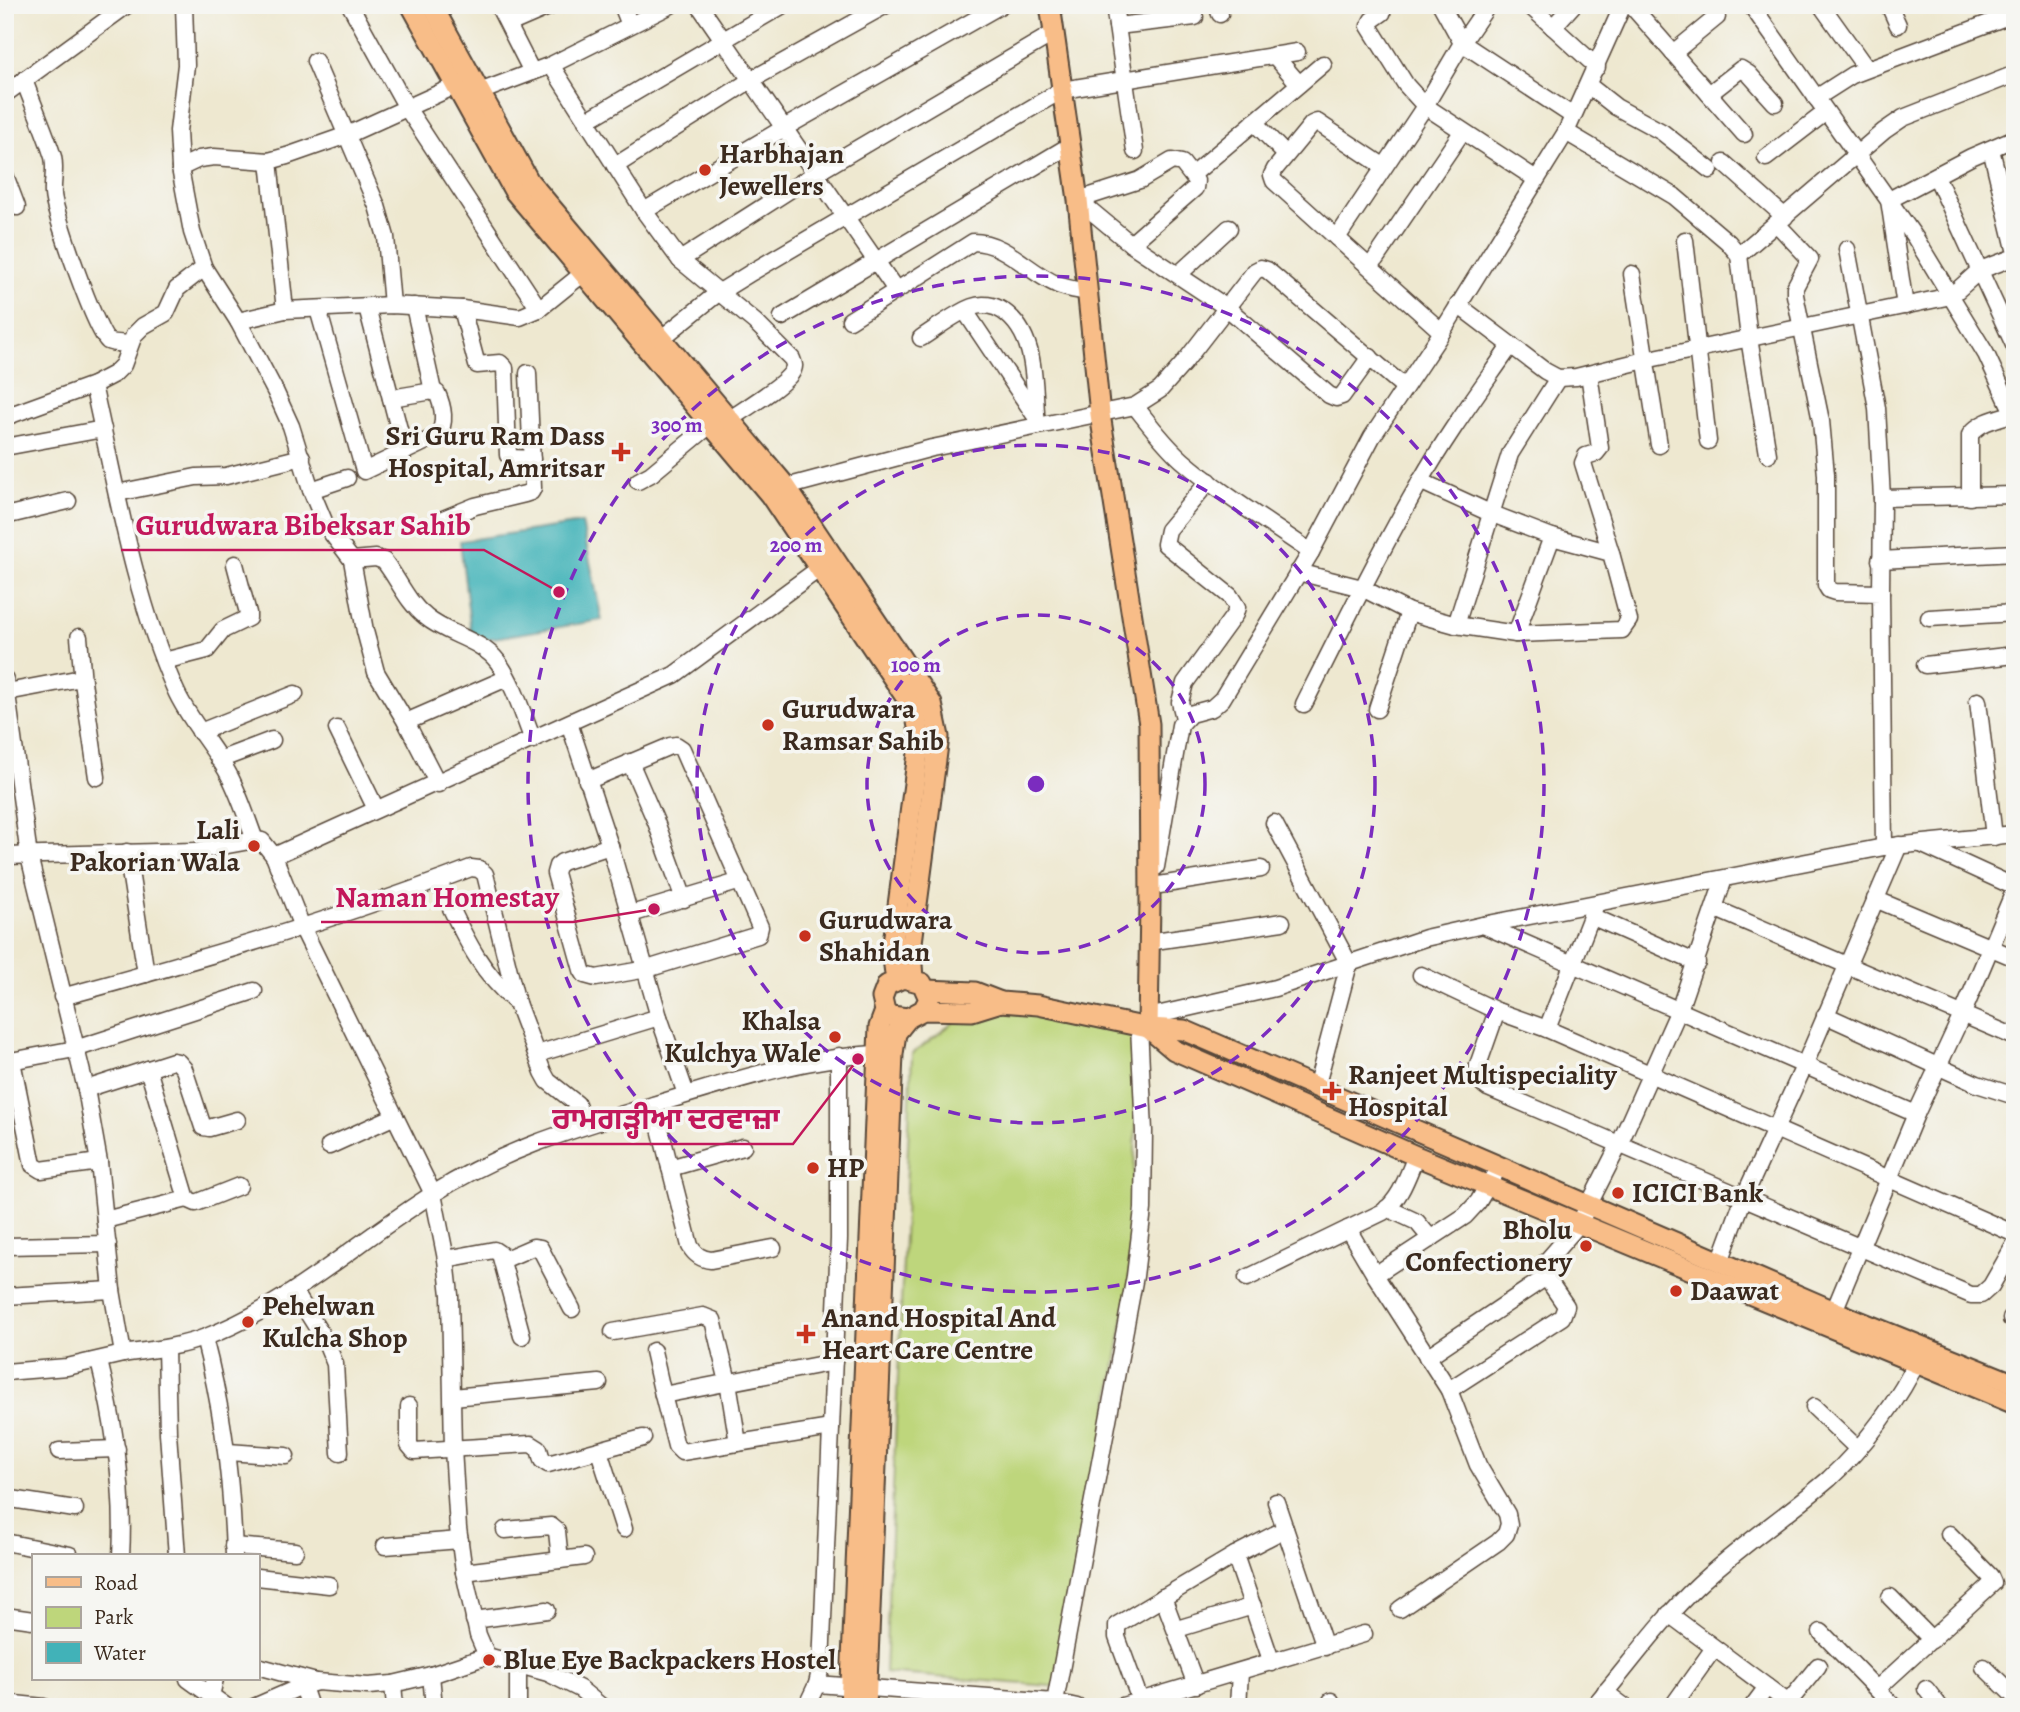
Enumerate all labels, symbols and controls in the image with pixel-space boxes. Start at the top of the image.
place label: Harbhajan Jewellers [719,135,845,205]
marker: Harbhajan Jewellers [697,162,713,178]
text: 300 m [651,411,703,439]
place label: Sri Guru Ram Dass Hospital, Amritsar [386,417,605,487]
marker: Sri Guru Ram Dass Hospital, Amritsar [611,442,631,462]
callout: Gurudwara Bibeksar Sahib [121,499,484,550]
text: Gurudwara Bibeksar Sahib [135,505,471,545]
text: 200 m [770,531,823,559]
text: 100 m [891,651,941,679]
place label: Gurudwara Ramsar Sahib [782,690,944,760]
marker: Gurudwara Ramsar Sahib [760,717,776,733]
centre of rings [1024,772,1048,796]
place label: Lali Pakorian Wala [69,811,240,881]
marker: Lali Pakorian Wala [246,838,262,854]
callout: Naman Homestay [321,871,573,922]
text: Naman Homestay [335,877,560,917]
place label: Gurudwara Shahidan [819,901,953,971]
marker: Gurudwara Shahidan [797,928,813,944]
place label: Khalsa Kulchya Wale [664,1002,821,1072]
marker: Khalsa Kulchya Wale [827,1029,843,1045]
place label: Ranjeet Multispeciality Hospital [1348,1056,1618,1126]
marker: Ranjeet Multispeciality Hospital [1322,1081,1342,1101]
callout: ਰਾਮਗੜ੍ਹੀਆ ਦਰਵਾਜ਼ਾ [538,1093,793,1144]
text: ਰਾਮਗੜ੍ਹੀਆ ਦਰਵਾਜ਼ਾ [551,1099,780,1139]
place label: HP [827,1149,864,1187]
marker: HP [805,1160,821,1176]
place label: ICICI Bank [1632,1174,1764,1212]
marker: ICICI Bank [1610,1185,1626,1201]
place label: Bholu Confectionery [1405,1211,1573,1281]
marker: Bholu Confectionery [1578,1238,1594,1254]
place label: Daawat [1690,1272,1779,1310]
marker: Daawat [1668,1283,1684,1299]
place label: Pehelwan Kulcha Shop [262,1287,408,1357]
place label: Anand Hospital And Heart Care Centre [821,1299,1057,1369]
marker: Pehelwan Kulcha Shop [240,1314,256,1330]
marker: Anand Hospital And Heart Care Centre [796,1324,816,1344]
legend [32,1554,259,1680]
text: Road [94,1569,138,1597]
text: Park [94,1603,134,1631]
text: Water [93,1639,146,1667]
place label: Blue Eye Backpackers Hostel [503,1641,837,1679]
marker: Blue Eye Backpackers Hostel [481,1652,497,1668]

